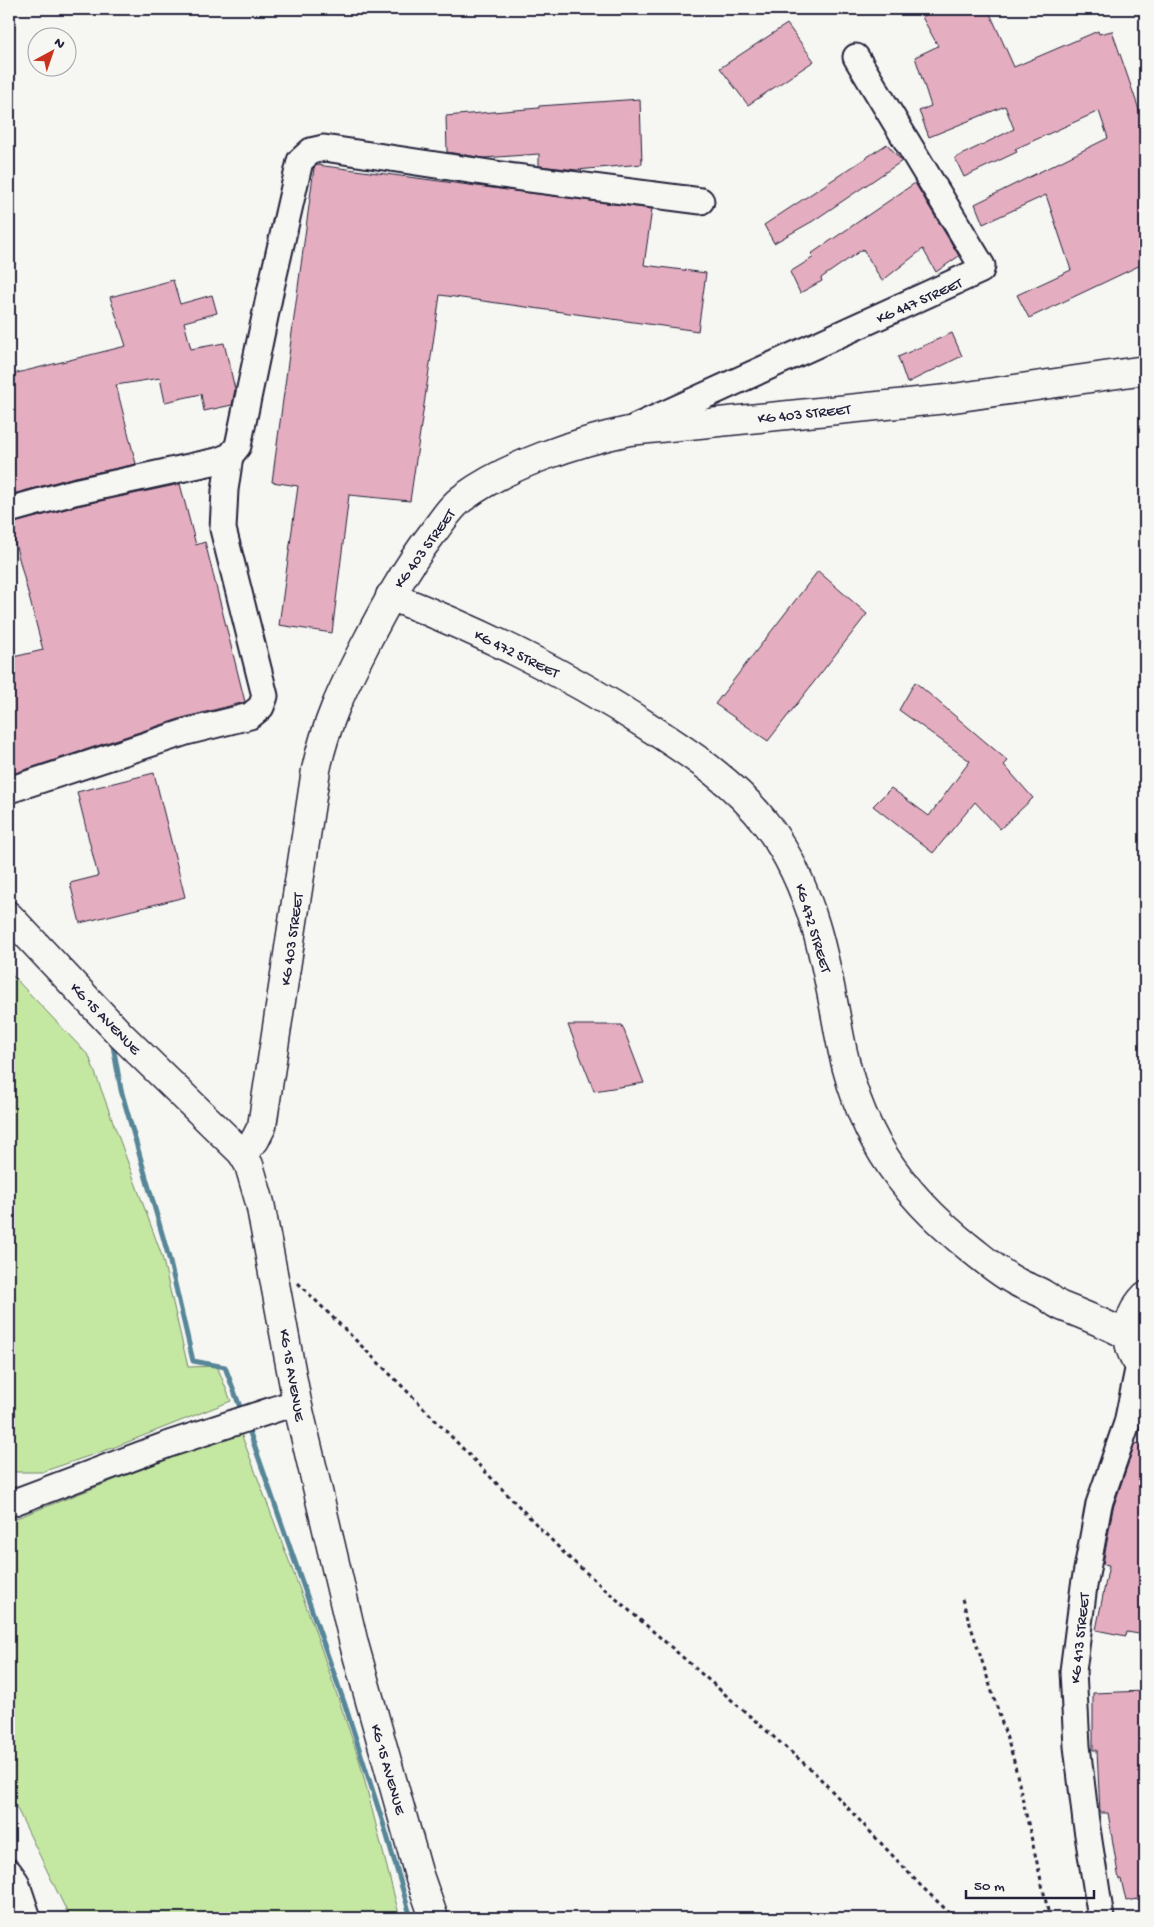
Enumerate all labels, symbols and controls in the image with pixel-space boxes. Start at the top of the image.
north arrow [28,28,78,78]
text: N [50,35,68,53]
street label: KG 447 STREET [874,274,967,329]
street label: KG 403 STREET [757,401,853,429]
street label: KG 403 STREET [391,505,461,592]
street label: KG 472 STREET [471,627,563,684]
street label: KG 472 STREET [790,882,835,976]
street label: KG 403 STREET [278,891,309,987]
street label: KG 15 AVENUE [66,980,144,1060]
street label: KG 15 AVENUE [274,1328,308,1423]
street label: KG 413 STREET [1067,1591,1095,1684]
street label: KG 15 AVENUE [366,1722,409,1817]
scale bar [966,1867,1094,1899]
text: 50 m [974,1878,1005,1896]

